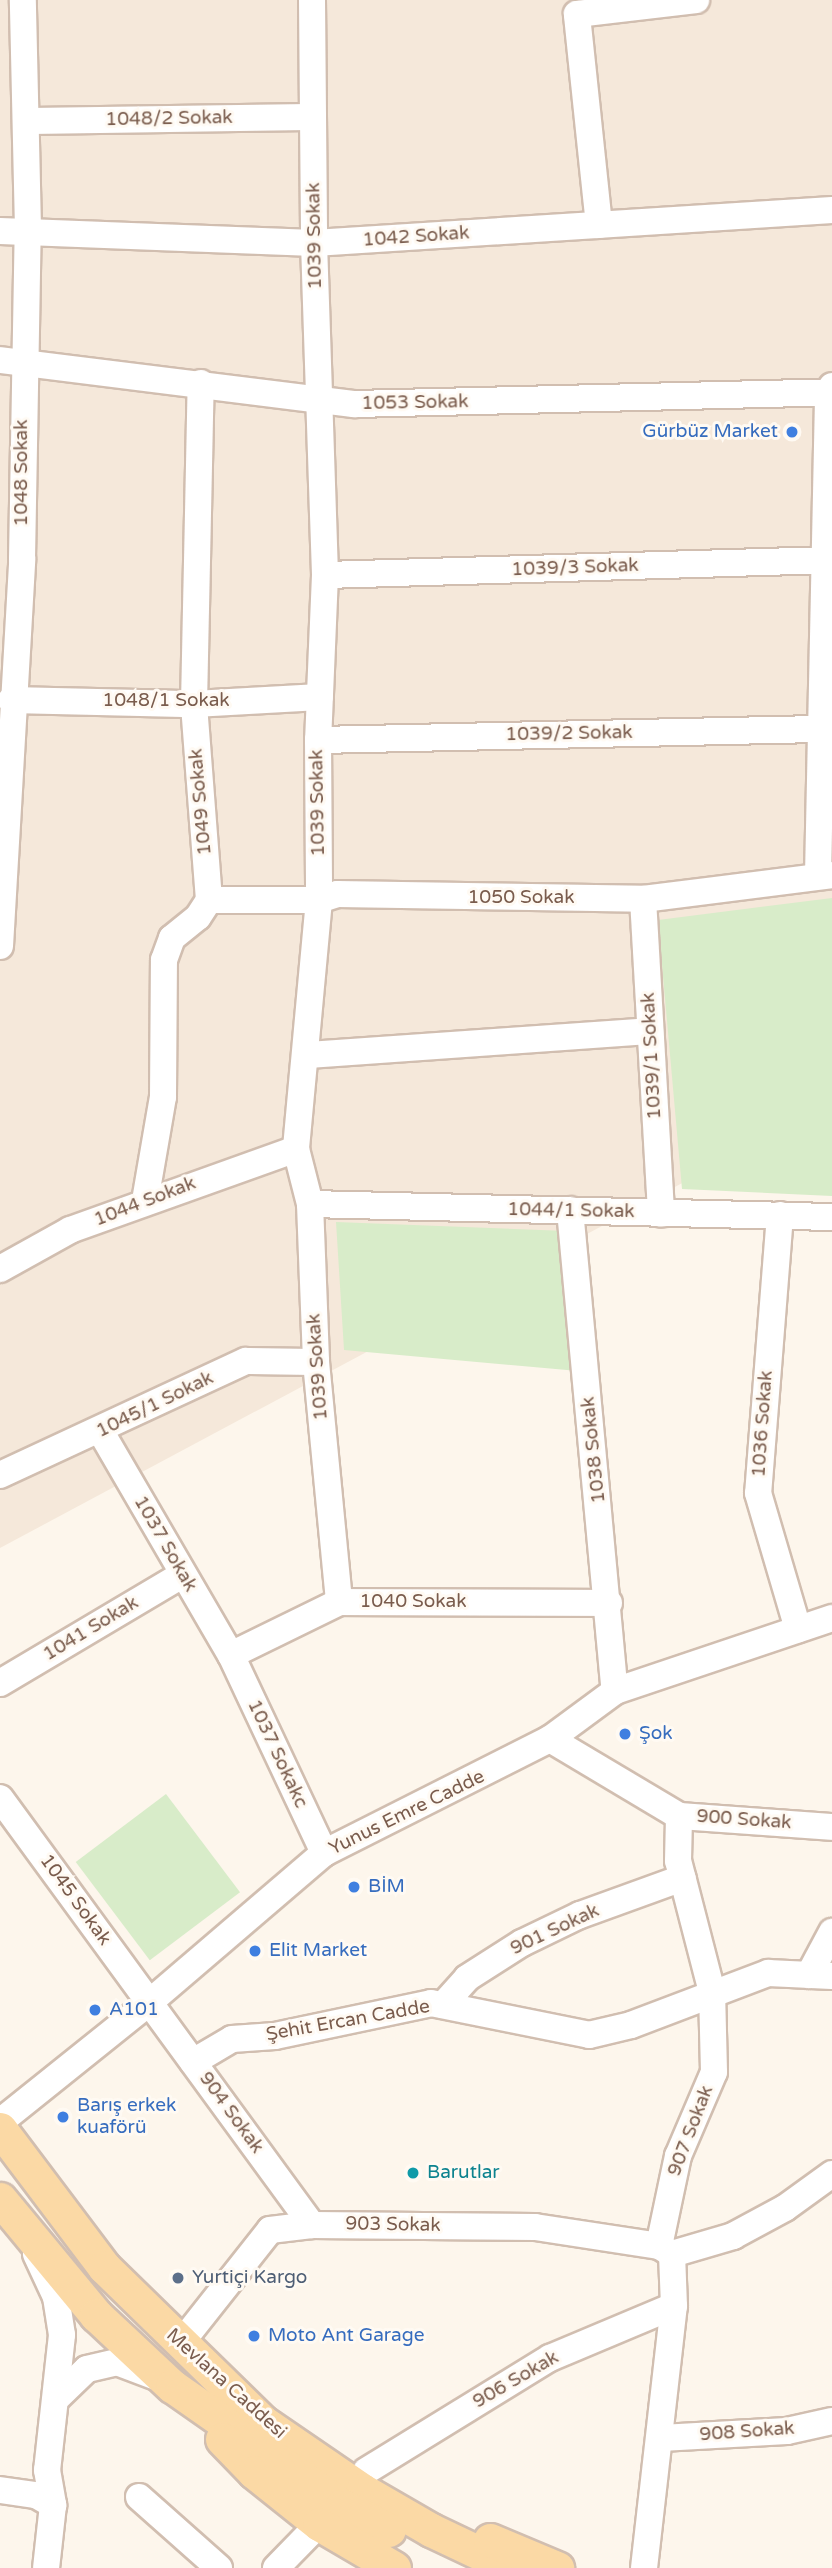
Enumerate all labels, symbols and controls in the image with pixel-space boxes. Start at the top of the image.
street label: 1048/2 Sokak [105,106,233,132]
street label: 1039 Sokak [303,182,327,290]
street label: 1042 Sokak [362,222,470,252]
street label: 1053 Sokak [361,391,469,415]
street label: 1048 Sokak [11,419,33,527]
place label: Gürbüz Market [642,421,778,443]
marker: Gürbüz Market [784,424,800,440]
street label: 1039/3 Sokak [511,554,639,582]
street label: 1048/1 Sokak [102,690,230,712]
street label: 1039/2 Sokak [505,721,633,747]
street label: 1049 Sokak [185,748,217,856]
street label: 1039 Sokak [306,749,330,857]
street label: 1050 Sokak [467,887,575,909]
street label: 1039/1 Sokak [637,992,667,1120]
street label: 1044 Sokak [91,1172,199,1232]
street label: 1044/1 Sokak [507,1198,635,1224]
street label: 1039 Sokak [303,1313,333,1421]
street label: 1045/1 Sokak [93,1367,217,1443]
street label: 1036 Sokak [748,1370,778,1478]
street label: 1038 Sokak [577,1396,611,1504]
street label: 1037 Sokak [128,1492,202,1596]
street label: 1040 Sokak [359,1591,467,1613]
street label: 1041 Sokak [39,1592,143,1666]
street label: 1037 Sokakc [242,1696,312,1812]
place label: Şok [639,1723,673,1745]
marker: Şok [617,1726,633,1742]
street label: Yunus Emre Cadde [325,1765,489,1861]
street label: 900 Sokak [696,1805,792,1835]
street label: 1045 Sokak [34,1850,116,1950]
place label: BİM [368,1876,405,1898]
marker: BİM [346,1879,362,1895]
street label: 901 Sokak [507,1900,603,1960]
place label: Elit Market [269,1940,367,1962]
marker: Elit Market [247,1943,263,1959]
street label: Şehit Ercan Cadde [264,1995,432,2047]
place label: A101 [109,1999,159,2021]
marker: A101 [87,2002,103,2018]
street label: 904 Sokak [194,2068,268,2158]
street label: 907 Sokak [663,2082,719,2180]
place label: Barış erkek kuaförü [77,2095,176,2139]
marker: Barış erkek kuaförü [55,2109,71,2125]
place label: Barutlar [427,2162,500,2184]
marker: Barutlar [405,2165,421,2181]
street label: 903 Sokak [345,2213,441,2237]
place label: Yurtiçi Kargo [192,2267,307,2289]
marker: Yurtiçi Kargo [170,2270,186,2286]
street label: Mevlana Caddesi [161,2324,291,2444]
place label: Moto Ant Garage [268,2325,425,2347]
marker: Moto Ant Garage [246,2328,262,2344]
street label: 906 Sokak [469,2346,563,2414]
street label: 908 Sokak [699,2417,795,2447]

